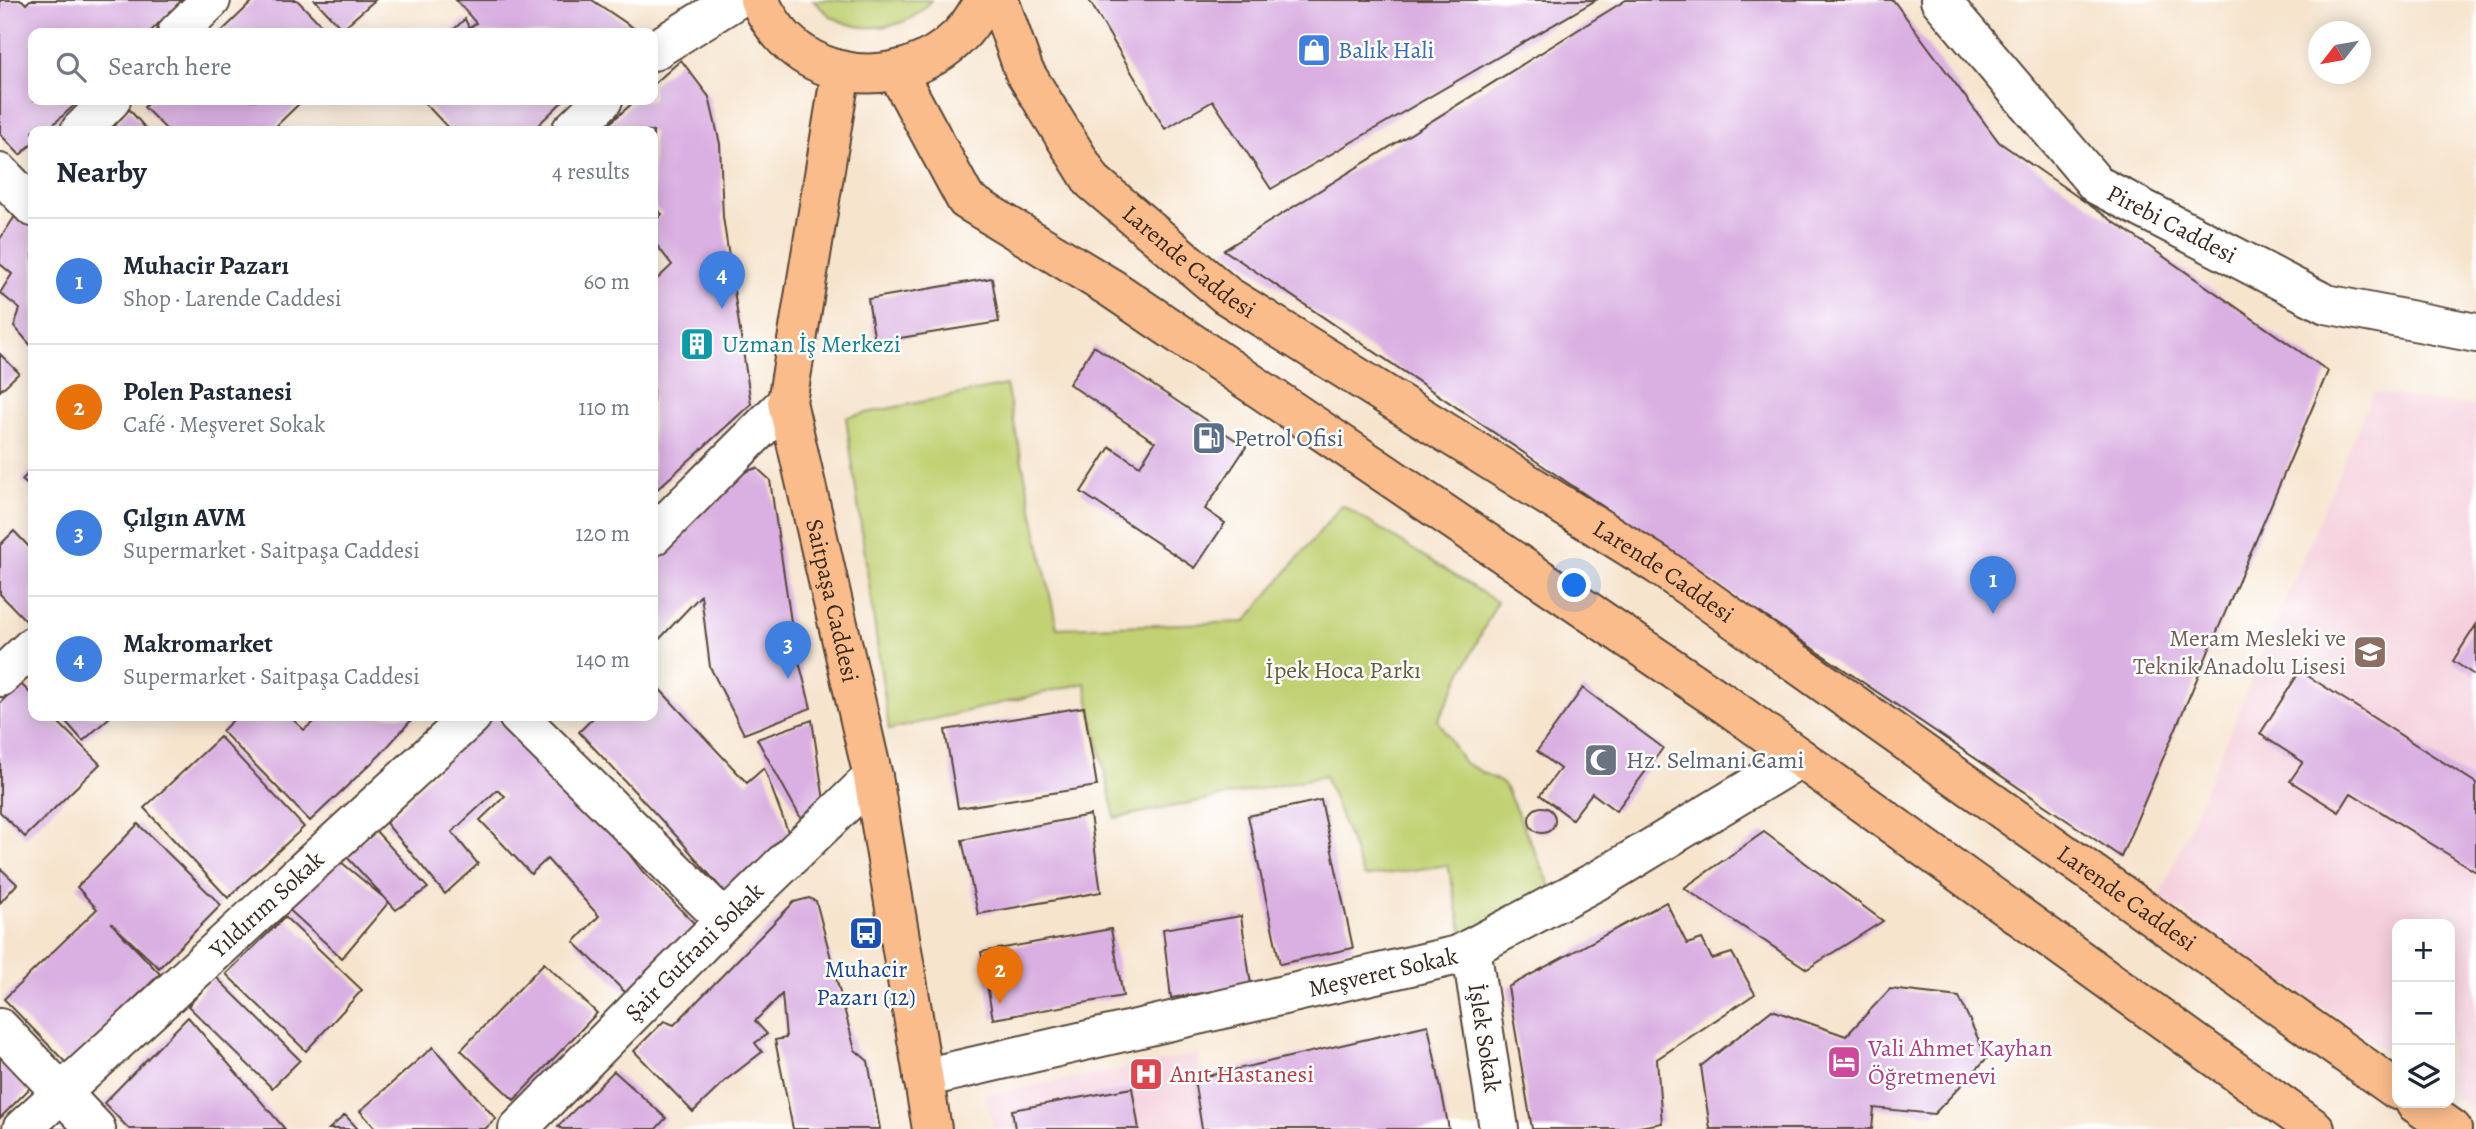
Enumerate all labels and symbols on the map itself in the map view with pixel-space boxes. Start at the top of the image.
north arrow [2308,21,2371,84]
shop icon: Balık Hali [1295,31,1333,69]
place label: Balık Hali [1338,34,1434,66]
street label: Pirebi Caddesi [2101,177,2242,271]
street label: Larende Caddesi [1116,198,1262,326]
pin: 4 [699,251,745,309]
building icon: Uzman İş Merkezi [678,325,716,363]
place label: Uzman İş Merkezi [722,328,901,360]
fuel station icon: Petrol Ofisi [1190,419,1228,457]
place label: Petrol Ofisi [1234,422,1343,454]
street label: Larende Caddesi [1587,512,1741,630]
street label: Saitpaşa Caddesi [798,516,867,685]
pin: 1 [1970,556,2016,614]
your location [1557,568,1591,602]
pin: 3 [765,621,811,679]
place label: Meram Mesleki ve Teknik Anadolu Lisesi [2133,622,2346,682]
school or university icon: Meram Mesleki ve Teknik Anadolu Lisesi [2351,633,2389,671]
park label: İpek Hoca Parkı [1265,654,1421,686]
mosque icon: Hz. Selmani Cami [1582,741,1620,779]
place label: Hz. Selmani Cami [1626,744,1804,776]
street label: Larende Caddesi [2051,838,2203,959]
street label: Yıldırım Sokak [202,844,331,966]
street label: Şair Gufrani Sokak [618,875,771,1028]
bus stop icon: Muhacir Pazarı (12) [847,914,885,952]
street label: Meşveret Sokak [1305,940,1461,1005]
pin: 2 [977,946,1023,1004]
place label: Muhacir Pazarı (12) [816,953,916,1013]
street label: İşlek Sokak [1461,981,1509,1095]
place label: Vali Ahmet Kayhan Öğretmenevi [1867,1032,2052,1092]
hotel icon: Vali Ahmet Kayhan Öğretmenevi [1825,1043,1863,1081]
hospital icon: Anıt Hastanesi [1127,1055,1165,1093]
place label: Anıt Hastanesi [1169,1058,1314,1090]

